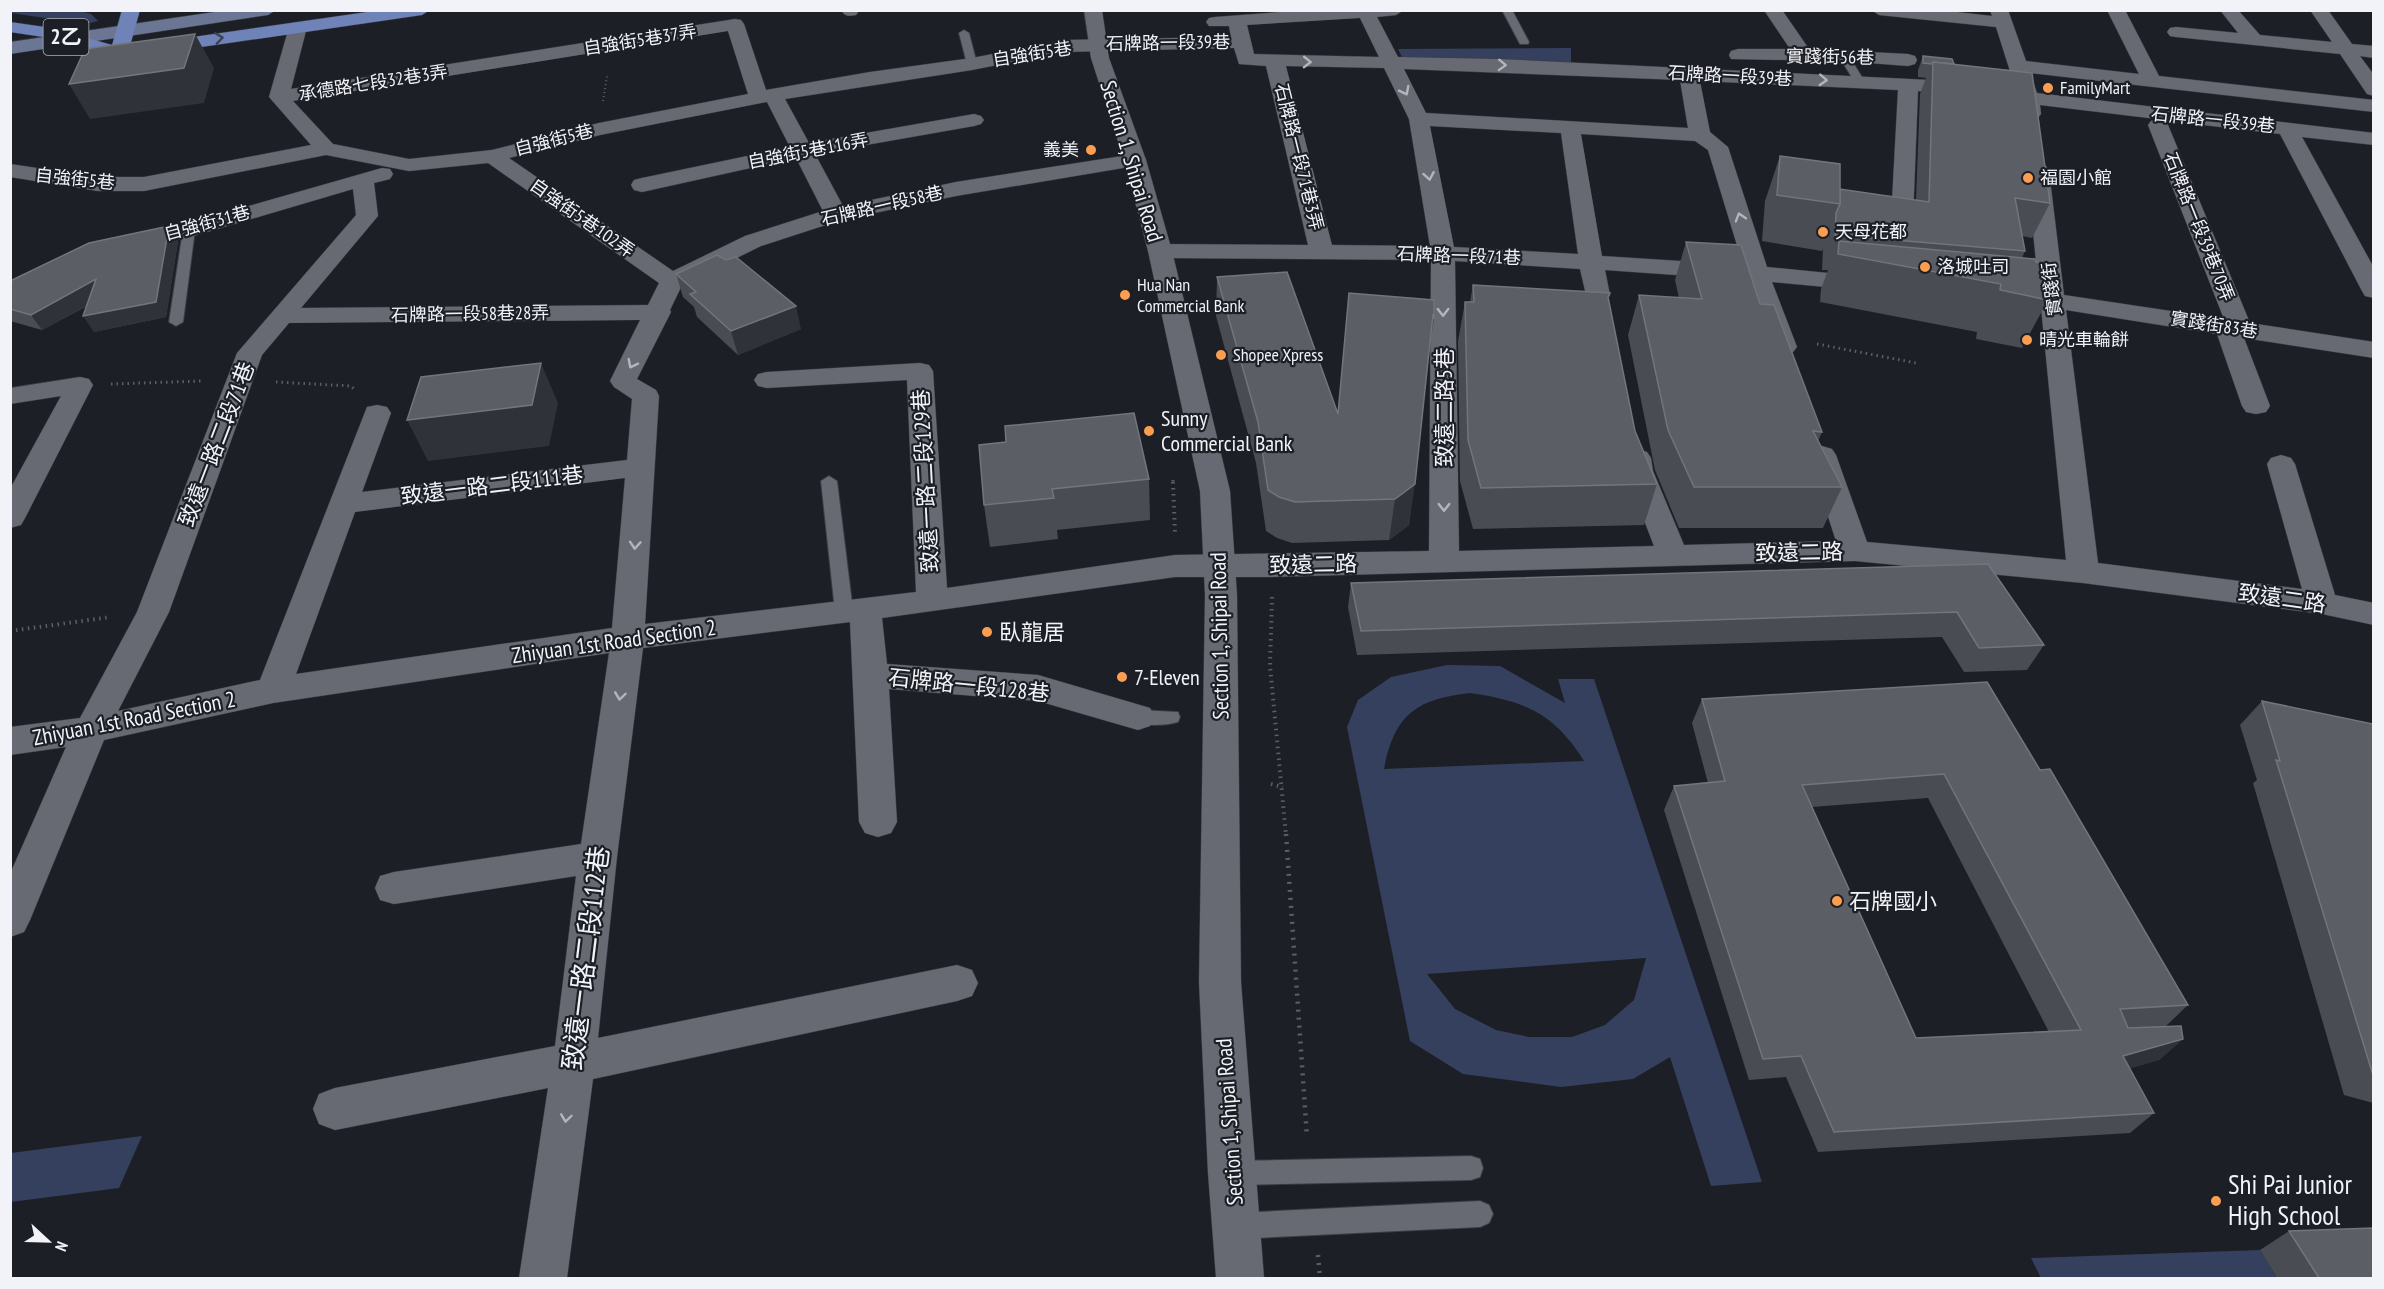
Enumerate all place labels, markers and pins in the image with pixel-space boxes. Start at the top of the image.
place label: FamilyMart [2060,76,2130,99]
marker: FamilyMart [2041,81,2055,95]
place label: 義美 [1043,138,1079,161]
marker: 義美 [1084,143,1098,157]
place label: 福園小館 [2040,166,2112,189]
marker: 福園小館 [2021,171,2035,185]
place label: 天母花都 [1835,220,1907,243]
marker: 天母花都 [1816,225,1830,239]
place label: 洛城吐司 [1937,255,2009,278]
marker: 洛城吐司 [1918,260,1932,274]
place label: Hua Nan Commercial Bank [1137,273,1244,317]
marker: Hua Nan Commercial Bank [1118,288,1132,302]
place label: 晴光車輪餅 [2039,328,2129,351]
marker: 晴光車輪餅 [2020,333,2034,347]
place label: Shopee Xpress [1233,343,1323,366]
marker: Shopee Xpress [1214,348,1228,362]
place label: Sunny Commercial Bank [1161,404,1293,457]
marker: Sunny Commercial Bank [1142,424,1156,438]
place label: 臥龍居 [999,618,1065,646]
marker: 臥龍居 [980,625,994,639]
place label: 7-Eleven [1134,663,1200,691]
marker: 7-Eleven [1115,670,1129,684]
place label: 石牌國小 [1849,887,1937,915]
marker: 石牌國小 [1830,894,1844,908]
place label: Shi Pai Junior High School [2228,1167,2352,1232]
marker: Shi Pai Junior High School [2209,1194,2223,1208]

